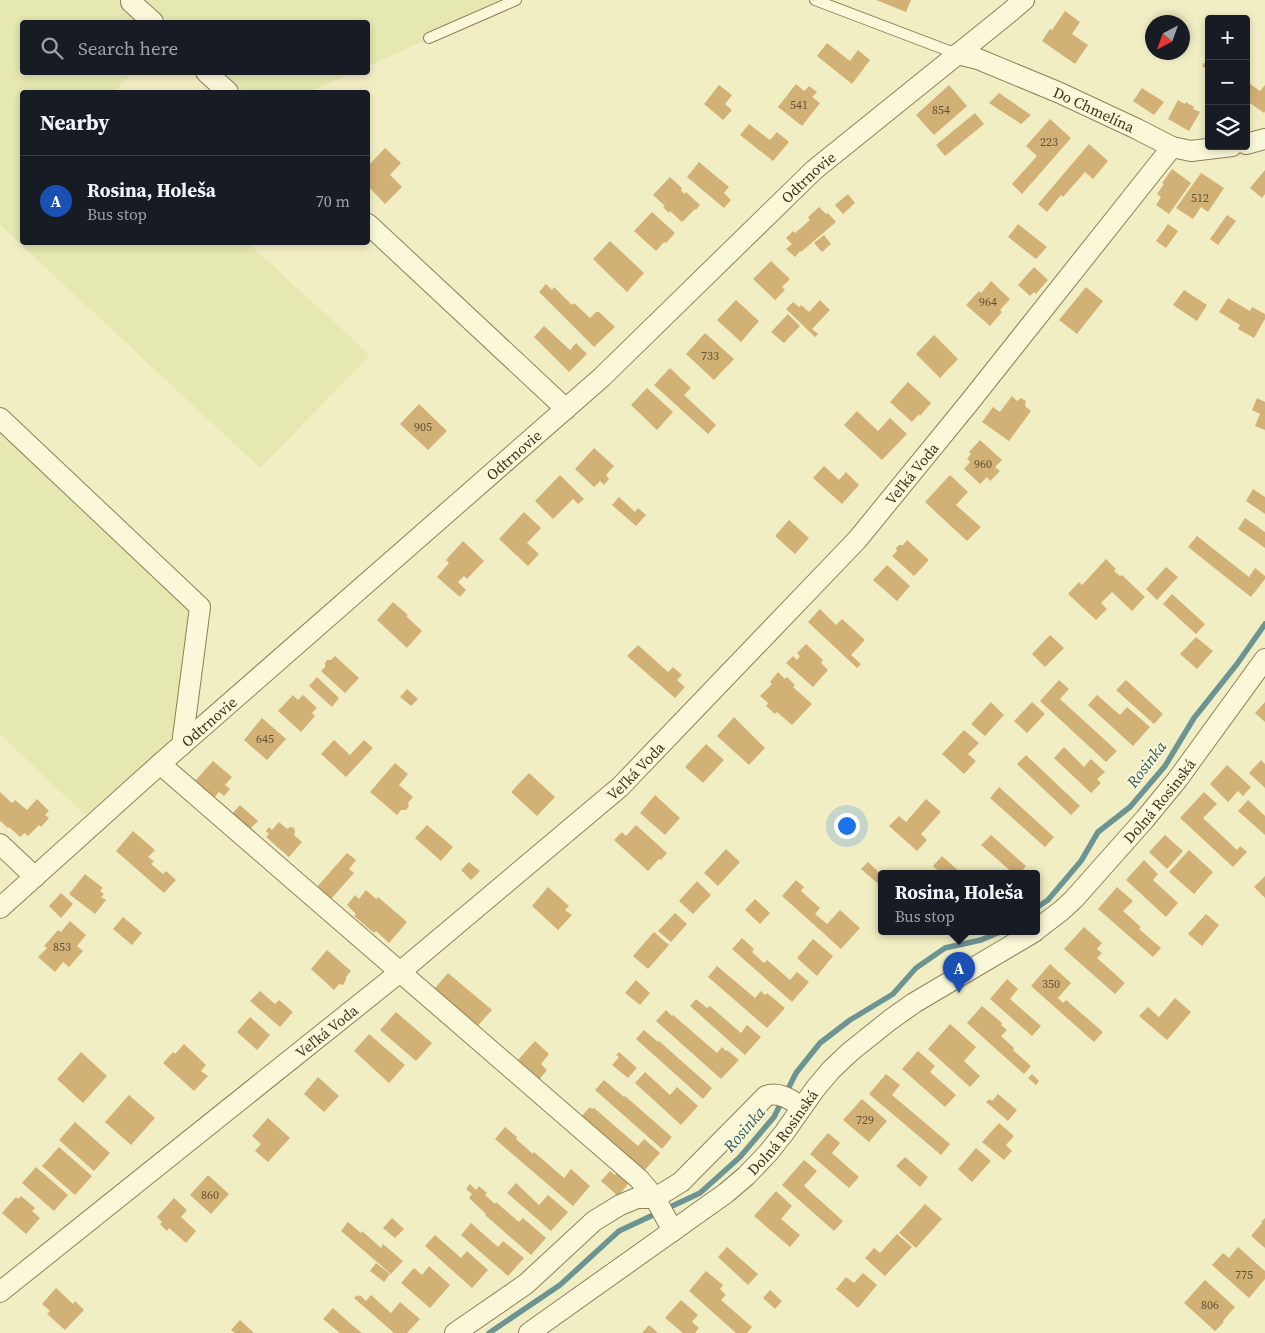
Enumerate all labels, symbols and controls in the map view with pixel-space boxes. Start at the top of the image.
north arrow [1145,15,1190,60]
map controls [1205,15,1250,150]
button: + [1205,15,1250,60]
search box [20,20,370,75]
icon: search [38,34,66,62]
text: Search here [78,35,178,61]
button: − [1205,60,1250,105]
street label: Do Chmelína [1050,81,1139,137]
house number: 541 [790,97,808,113]
house number: 854 [932,102,950,118]
button: layers [1205,105,1250,150]
text: Nearby [40,108,110,137]
house number: 223 [1040,134,1058,150]
street label: Odtrnovie [776,146,840,207]
text: Rosina, Holeša [87,177,216,203]
text: A [51,190,61,212]
text: 70 m [316,190,350,212]
house number: 512 [1191,190,1209,206]
text: Bus stop [87,203,147,225]
house number: 964 [979,294,997,310]
house number: 733 [701,348,719,364]
house number: 905 [414,419,432,435]
street label: Odtrnovie [481,424,546,485]
street label: Veľká Voda [880,438,943,509]
house number: 960 [974,456,992,472]
street label: Odtrnovie [176,691,241,751]
house number: 645 [256,731,274,747]
water label: Rosinka [1121,735,1171,793]
street label: Veľká Voda [602,737,669,805]
street label: Dolná Rosinská [1118,754,1200,848]
your location [834,813,860,839]
popup [878,870,1040,935]
text: Rosina, Holeša [895,879,1023,905]
text: Bus stop [895,905,954,927]
house number: 853 [53,939,71,955]
pin: A [943,952,975,993]
house number: 350 [1042,976,1060,992]
street label: Veľká Voda [291,999,362,1062]
street label: Dolná Rosinská [742,1085,822,1179]
water label: Rosinka [717,1101,770,1157]
house number: 729 [856,1112,874,1128]
house number: 860 [201,1187,219,1203]
house number: 775 [1235,1267,1253,1283]
house number: 806 [1201,1297,1219,1313]

